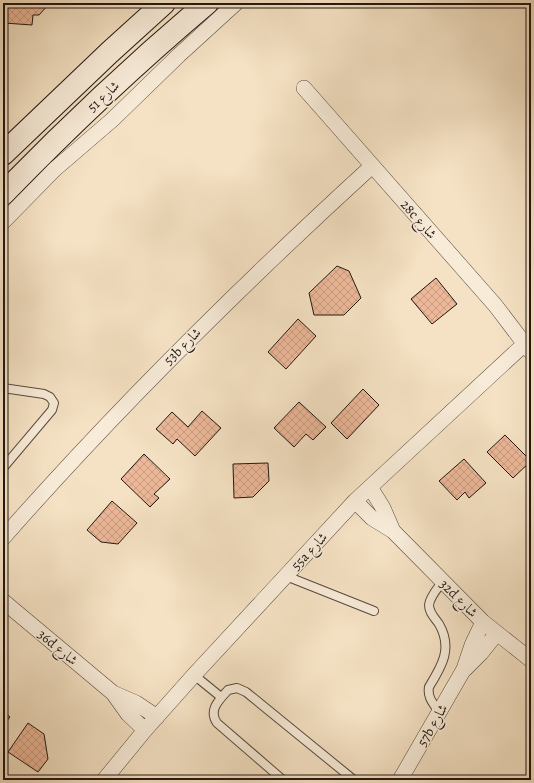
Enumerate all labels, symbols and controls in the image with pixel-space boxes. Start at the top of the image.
street label: شارع 51 [83,76,125,118]
street label: 28c شارع [395,196,441,244]
street label: 53b شارع [159,323,207,371]
street label: 55a شارع [287,528,333,576]
street label: 32d شارع [434,575,482,623]
street label: 36d شارع [32,625,82,671]
street label: 57b شارع [413,700,454,751]

